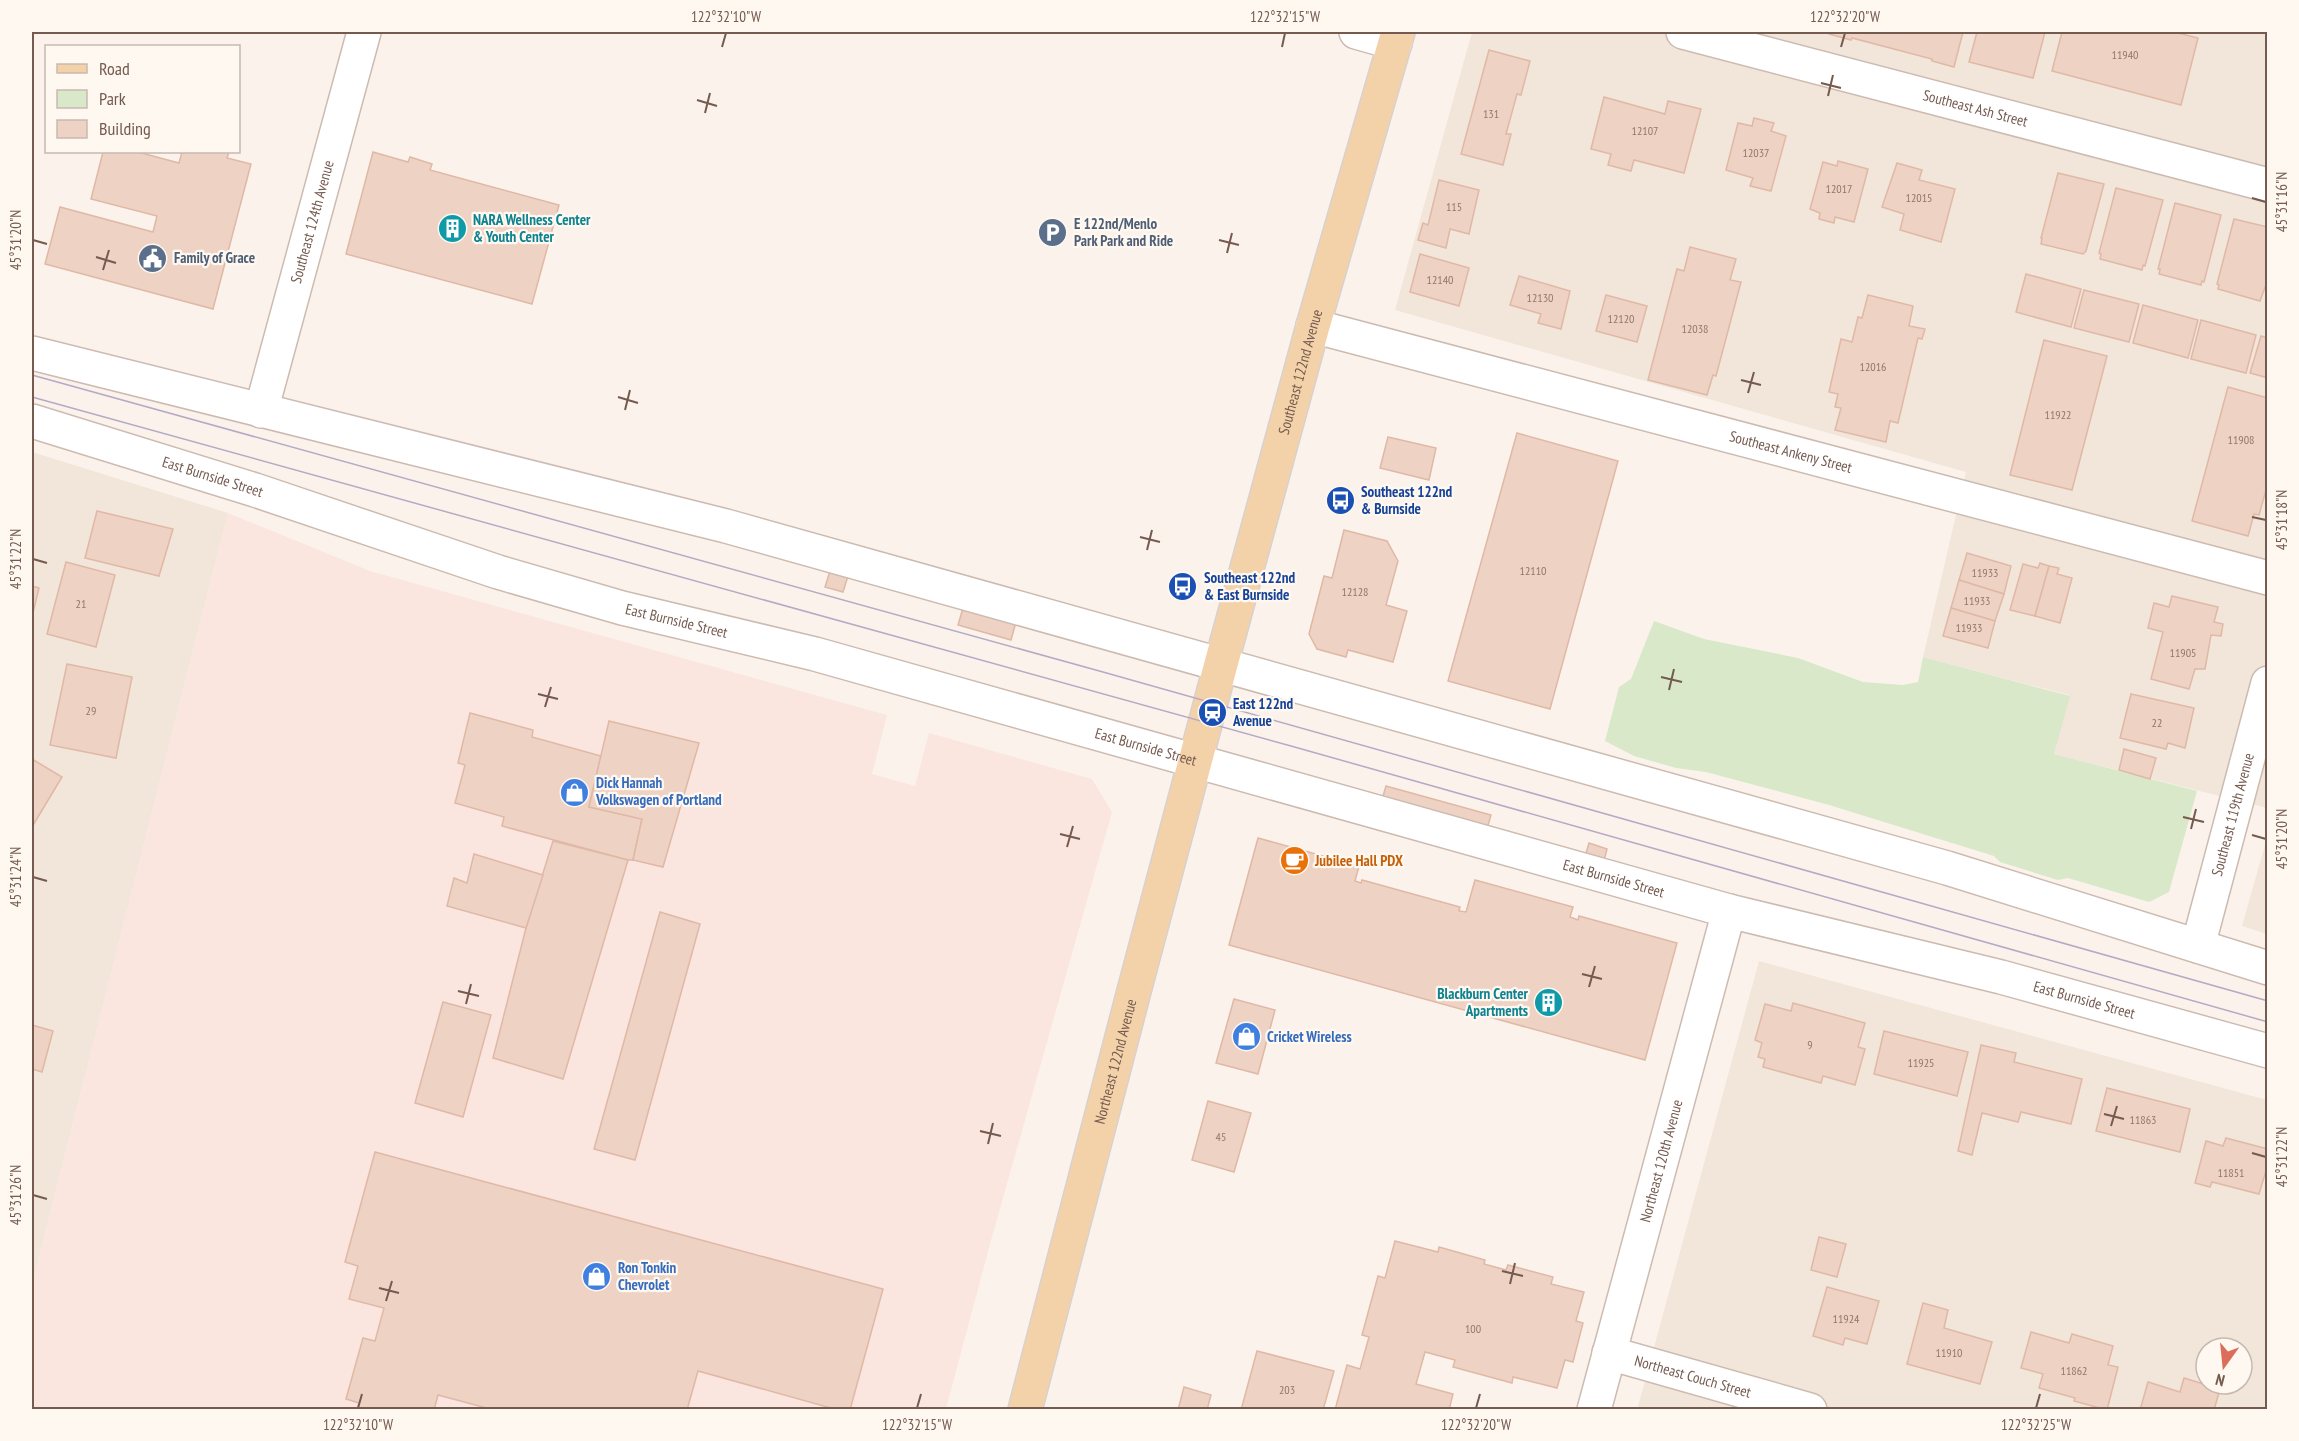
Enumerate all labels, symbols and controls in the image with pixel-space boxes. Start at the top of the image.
text: 122°32'10"W [691,7,761,26]
text: 122°32'15"W [1250,7,1320,26]
text: 122°32'20"W [1810,7,1880,26]
legend [45,45,240,153]
house number: 11940 [2111,47,2139,62]
text: Road [99,57,130,80]
street label: Southeast Ash Street [1921,85,2030,131]
text: Park [99,87,126,110]
house number: 131 [1483,106,1499,121]
text: Building [99,117,151,140]
house number: 12107 [1631,123,1659,138]
house number: 12037 [1742,145,1770,160]
street label: Southeast 124th Avenue [286,158,338,285]
text: 45°31'16"N [2272,172,2291,232]
house number: 12017 [1825,181,1853,196]
house number: 12015 [1905,190,1933,205]
house number: 115 [1446,199,1462,214]
text: 45°31'20"N [6,210,25,270]
place label: NARA Wellness Center & Youth Center [473,210,591,246]
building icon: NARA Wellness Center & Youth Center [436,213,468,245]
place label: E 122nd/Menlo Park Park and Ride [1074,214,1173,250]
parking icon: E 122nd/Menlo Park Park and Ride [1037,217,1069,249]
public building icon: Family of Grace [137,242,169,274]
place label: Family of Grace [174,248,255,267]
house number: 12140 [1426,272,1454,287]
house number: 12130 [1526,290,1554,305]
street label: Southeast 122nd Avenue [1274,307,1326,437]
house number: 12120 [1607,311,1635,326]
house number: 12038 [1681,321,1709,336]
house number: 12016 [1859,359,1887,374]
house number: 11922 [2044,407,2072,422]
street label: Southeast Ankeny Street [1727,426,1854,477]
house number: 11908 [2227,432,2255,447]
street label: East Burnside Street [160,452,266,501]
place label: Southeast 122nd & Burnside [1361,482,1453,518]
bus stop icon: Southeast 122nd & Burnside [1324,485,1356,517]
text: 45°31'18"N [2272,490,2291,550]
text: 45°31'22"N [6,529,25,589]
house number: 12110 [1519,563,1547,578]
house number: 11933 [1971,565,1999,580]
place label: Southeast 122nd & East Burnside [1204,568,1296,604]
bus stop icon: Southeast 122nd & East Burnside [1167,571,1199,603]
house number: 12128 [1341,584,1369,599]
house number: 11933 [1963,593,1991,608]
house number: 21 [76,596,86,611]
street label: East Burnside Street [624,599,730,642]
house number: 11933 [1955,620,1983,635]
house number: 11905 [2169,645,2197,660]
place label: East 122nd Avenue [1232,694,1294,730]
station icon: East 122nd Avenue [1196,697,1228,729]
house number: 29 [86,703,96,718]
house number: 22 [2152,715,2162,730]
street label: East Burnside Street [1093,723,1199,770]
street label: Southeast 119th Avenue [2207,751,2258,878]
place label: Dick Hannah Volkswagen of Portland [595,773,722,809]
shop icon: Dick Hannah Volkswagen of Portland [559,776,591,808]
text: 45°31'20"N [2272,809,2291,869]
cafe icon: Jubilee Hall PDX [1278,845,1310,877]
text: 45°31'24"N [6,847,25,907]
place label: Jubilee Hall PDX [1314,851,1403,870]
street label: East Burnside Street [1561,855,1667,901]
street label: East Burnside Street [2031,976,2137,1023]
place label: Blackburn Center Apartments [1437,984,1529,1020]
building icon: Blackburn Center Apartments [1533,987,1565,1019]
street label: Northeast 122nd Avenue [1090,997,1141,1126]
shop icon: Cricket Wireless [1230,1021,1262,1053]
place label: Cricket Wireless [1267,1027,1352,1046]
house number: 9 [1807,1037,1813,1052]
house number: 11925 [1907,1055,1935,1070]
street label: Northeast 120th Avenue [1635,1097,1687,1224]
house number: 11863 [2129,1112,2157,1127]
text: 45°31'22"N [2272,1127,2291,1187]
house number: 45 [1216,1129,1226,1144]
text: 45°31'26"N [6,1165,25,1225]
house number: 11851 [2217,1165,2245,1180]
place label: Ron Tonkin Chevrolet [618,1258,676,1294]
shop icon: Ron Tonkin Chevrolet [581,1261,613,1293]
house number: 11924 [1832,1311,1860,1326]
house number: 100 [1465,1321,1481,1336]
north arrow [2194,1336,2254,1396]
house number: 11910 [1935,1345,1963,1360]
street label: Northeast Couch Street [1632,1351,1753,1402]
house number: 11862 [2060,1363,2088,1378]
text: N [2213,1370,2227,1391]
house number: 203 [1279,1382,1295,1397]
text: 122°32'10"W [323,1415,393,1434]
text: 122°32'15"W [882,1415,952,1434]
text: 122°32'20"W [1441,1415,1511,1434]
text: 122°32'25"W [2001,1415,2071,1434]

